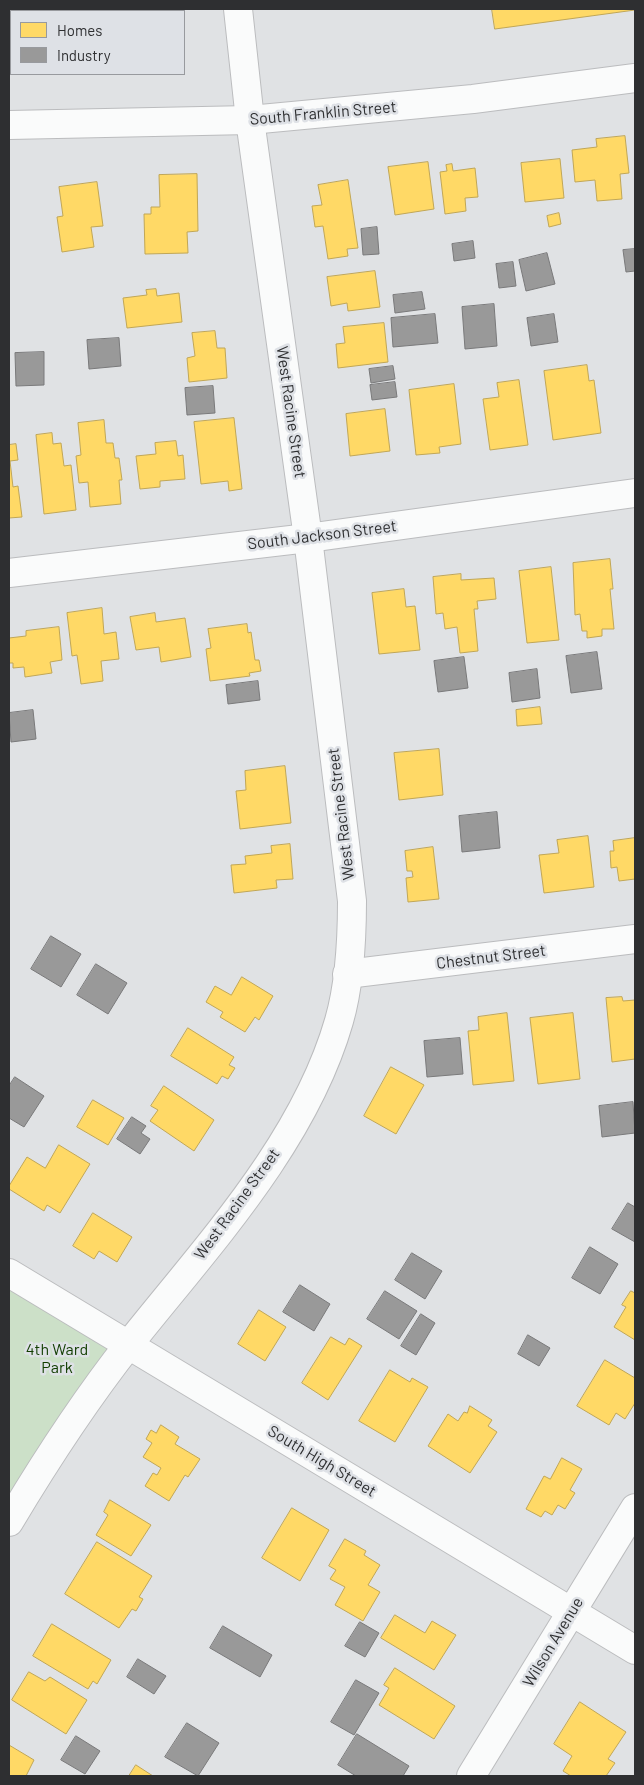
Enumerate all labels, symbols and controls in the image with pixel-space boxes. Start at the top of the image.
legend [10,10,185,75]
text: Homes [57,21,102,39]
text: Industry [57,46,111,64]
street label: South Franklin Street [249,97,397,129]
street label: West Racine Street [272,345,310,479]
street label: South Jackson Street [246,516,398,554]
street label: West Racine Street [323,747,359,881]
street label: Chestnut Street [435,941,547,973]
street label: West Racine Street [190,1145,284,1263]
park label: 4th Ward Park [26,1340,88,1378]
street label: South High Street [264,1421,380,1501]
street label: Wilson Avenue [519,1594,587,1690]

